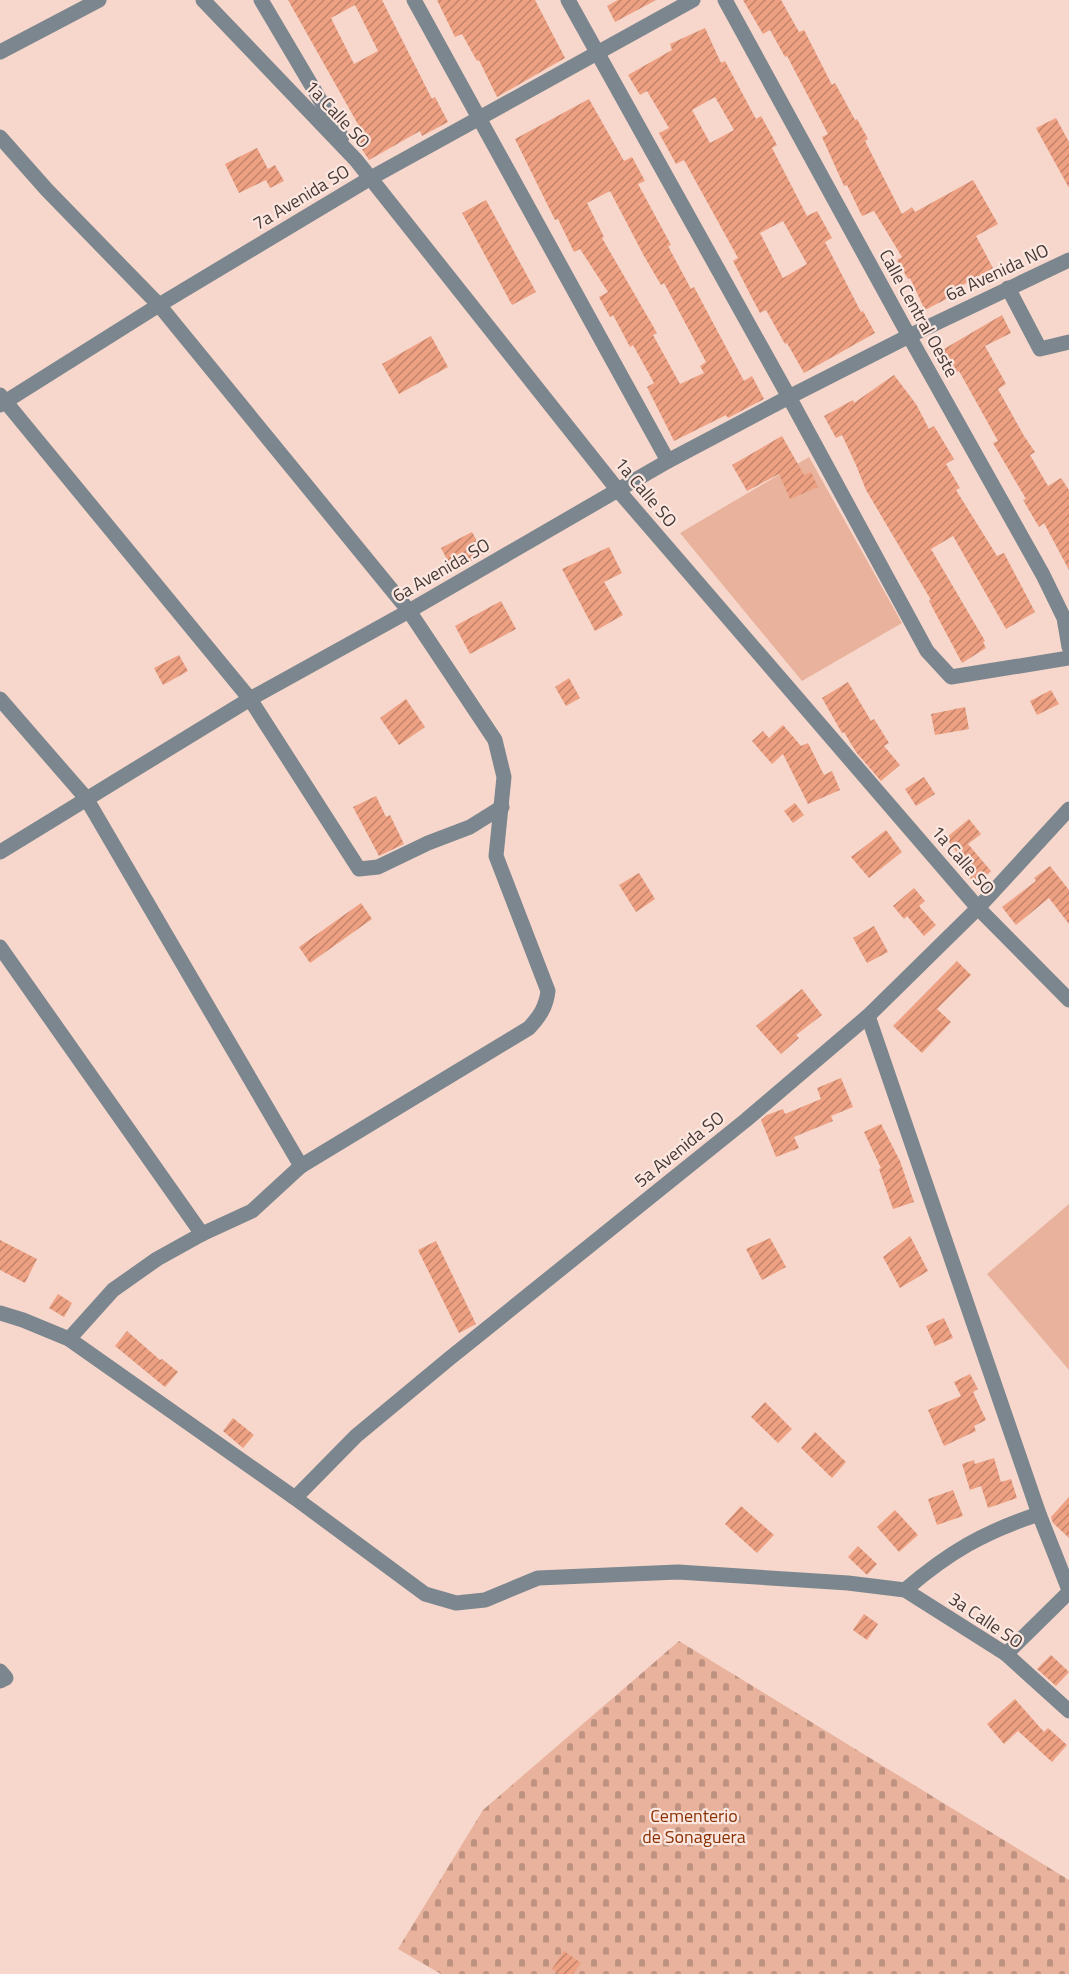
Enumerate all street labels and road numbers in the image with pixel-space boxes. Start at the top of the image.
street label: 1a Calle SO [299,74,377,154]
street label: 7a Avenida SO [247,157,355,237]
street label: 6a Avenida NO [941,236,1053,308]
street label: Calle Central Oeste [873,244,965,382]
street label: 1a Calle SO [608,451,684,533]
street label: 6a Avenida SO [387,531,495,609]
street label: 1a Calle SO [925,819,1001,901]
street label: 5a Avenida SO [628,1104,730,1194]
street label: 3a Calle SO [943,1585,1029,1655]

